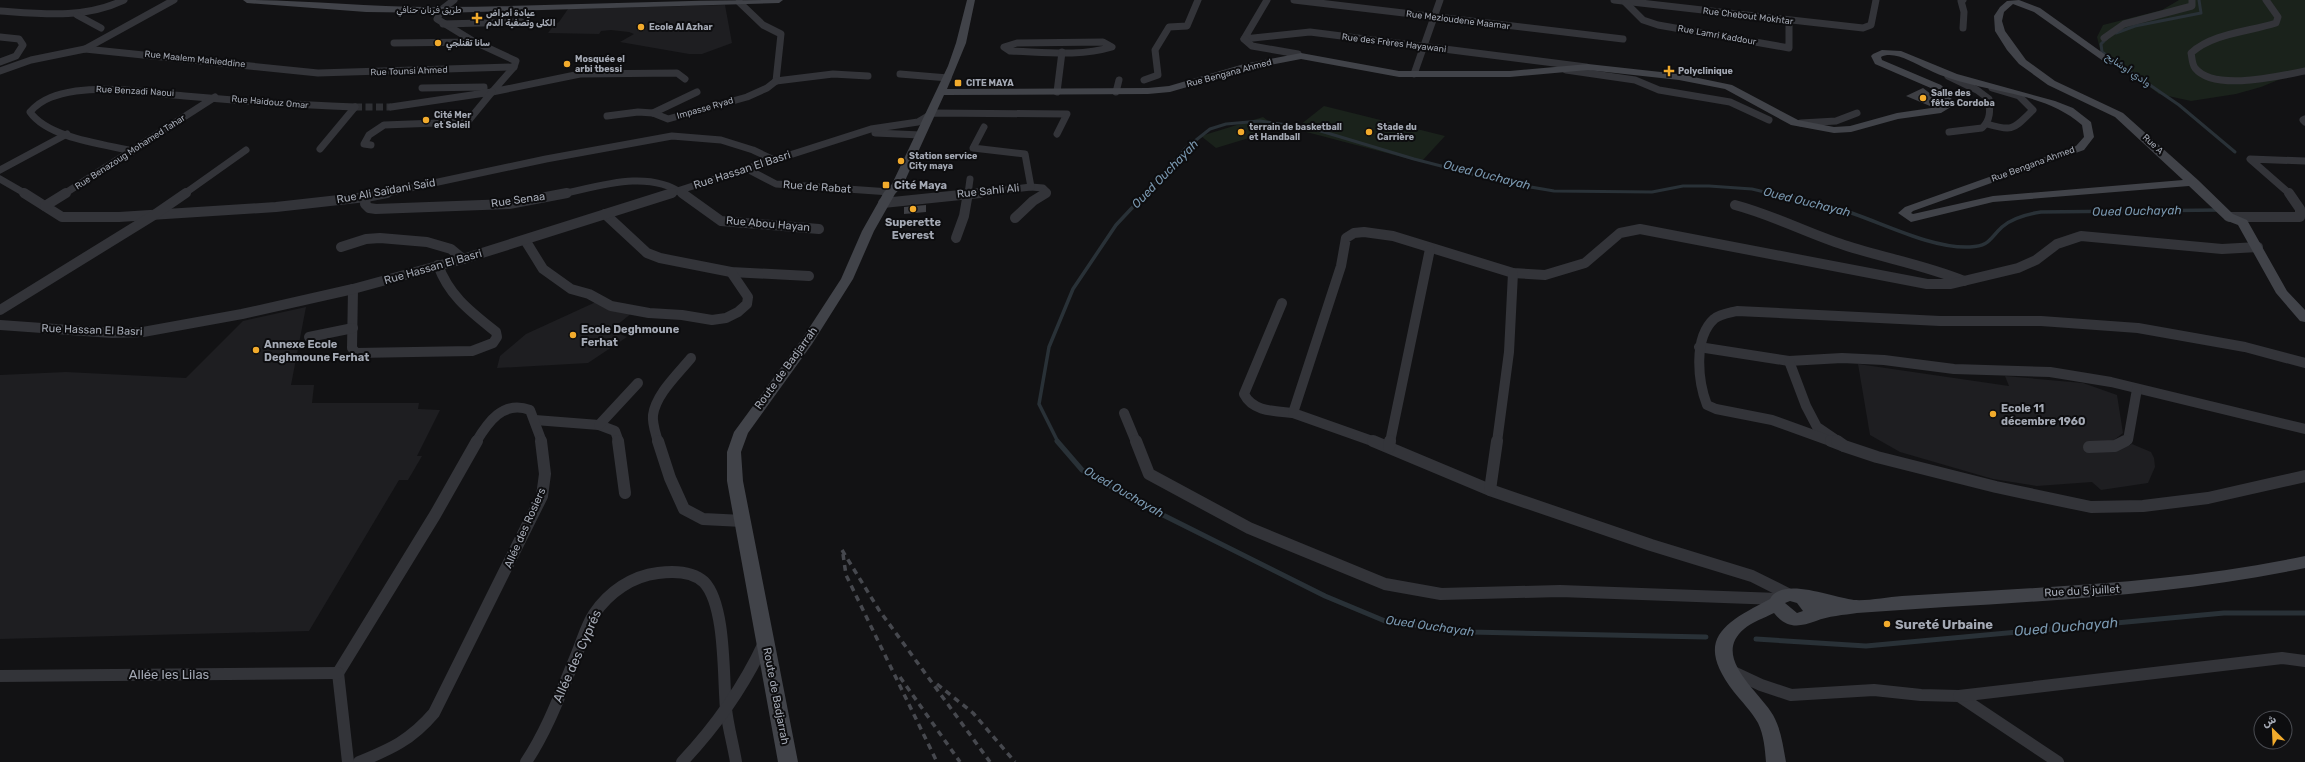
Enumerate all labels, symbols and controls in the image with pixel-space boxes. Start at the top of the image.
street label: طريق فرنان حنافي [396,5,462,17]
street label: Rue Chebout Mokhtar [1702,5,1794,27]
place label: عيادة أمراض الكلى وتصفية الدم [486,8,555,29]
street label: Rue Mezioudene Maamar [1405,9,1511,31]
marker: عيادة أمراض الكلى وتصفية الدم [471,12,483,24]
marker: Ecole Al Azhar [636,22,646,32]
place label: Ecole Al Azhar [649,22,713,32]
street label: Rue Lamri Kaddour [1677,23,1758,47]
street label: Rue des Frères Hayawani [1341,32,1447,54]
marker: سانا تقنلجي [433,38,443,48]
place label: سانا تقنلجي [446,38,491,51]
street label: Rue Maalem Mahieddine [144,49,246,69]
water label: وادي أوشايح [2102,50,2153,91]
place label: Mosquée el arbi tbessi [575,54,625,74]
street label: Rue Bengana Ahmed [1185,57,1273,89]
marker: Mosquée el arbi tbessi [562,59,572,69]
street label: Rue Tounsi Ahmed [370,65,448,77]
marker: Polyclinique [1663,65,1675,77]
place label: Polyclinique [1678,66,1734,76]
marker: CITE MAYA [953,78,963,88]
place label: CITE MAYA [966,78,1014,88]
street label: Rue Benzadi Naoui [96,84,174,98]
place label: Salle des fêtes Cordoba [1931,88,1995,108]
marker: Salle des fêtes Cordoba [1918,93,1928,103]
street label: Rue Haidouz Omar [231,94,310,110]
street label: Impasse Ryad [676,95,734,121]
place label: Cité Mer et Soleil [434,110,471,130]
street label: Rue Benazoug Mohamed Tahar [73,112,187,191]
marker: Cité Mer et Soleil [421,115,431,125]
place label: terrain de basketball et Handball [1249,122,1342,142]
place label: Stade du Carrière [1377,122,1417,142]
marker: terrain de basketball et Handball [1236,127,1246,137]
marker: Stade du Carrière [1364,127,1374,137]
street label: Rue A [2141,132,2165,156]
water label: Oued Ouchayah [1129,137,1201,211]
street label: Rue Bengana Ahmed [1990,144,2076,184]
street label: Rue Hassan El Basri [692,148,792,192]
place label: Station service City maya [909,151,978,171]
marker: Station service City maya [896,156,906,166]
water label: Oued Ouchayah [1442,157,1532,193]
street label: Rue Ali Saïdani Saïd [336,176,436,206]
street label: Rue de Rabat [783,178,852,196]
place label: Cité Maya [894,179,947,192]
marker: Cité Maya [881,180,891,190]
street label: Rue Sahli Ali [956,181,1020,201]
water label: Oued Ouchayah [1762,184,1852,220]
street label: Rue Senaa [490,190,546,210]
water label: Oued Ouchayah [2092,203,2182,219]
marker: Superette Everest [908,204,918,214]
street label: Rue Abou Hayan [725,214,811,234]
place label: Superette Everest [885,216,942,242]
street label: Rue Hassan El Basri [383,247,483,287]
street label: Rue Hassan El Basri [41,322,143,338]
place label: Ecole Deghmoune Ferhat [581,323,680,349]
street label: Route de Badjarrah [752,324,820,412]
marker: Ecole Deghmoune Ferhat [568,330,578,340]
place label: Annexe Ecole Deghmoune Ferhat [264,338,369,364]
marker: Annexe Ecole Deghmoune Ferhat [251,345,261,355]
place label: Ecole 11 décembre 1960 [2001,402,2085,428]
marker: Ecole 11 décembre 1960 [1988,409,1998,419]
water label: Oued Ouchayah [1082,464,1166,520]
street label: Allée des Rosiers [501,486,549,570]
street label: Rue du 5 juillet [2044,582,2121,599]
street label: Allée des Cyprés [550,607,604,705]
water label: Oued Ouchayah [1385,613,1475,639]
water label: Oued Ouchayah [2013,614,2119,640]
place label: Sureté Urbaine [1895,617,1993,632]
marker: Sureté Urbaine [1882,619,1892,629]
street label: Route de Badjarrah [760,646,792,746]
street label: Allée les Lilas [129,667,210,682]
north arrow [2253,710,2293,750]
text: ش [2260,713,2278,730]

